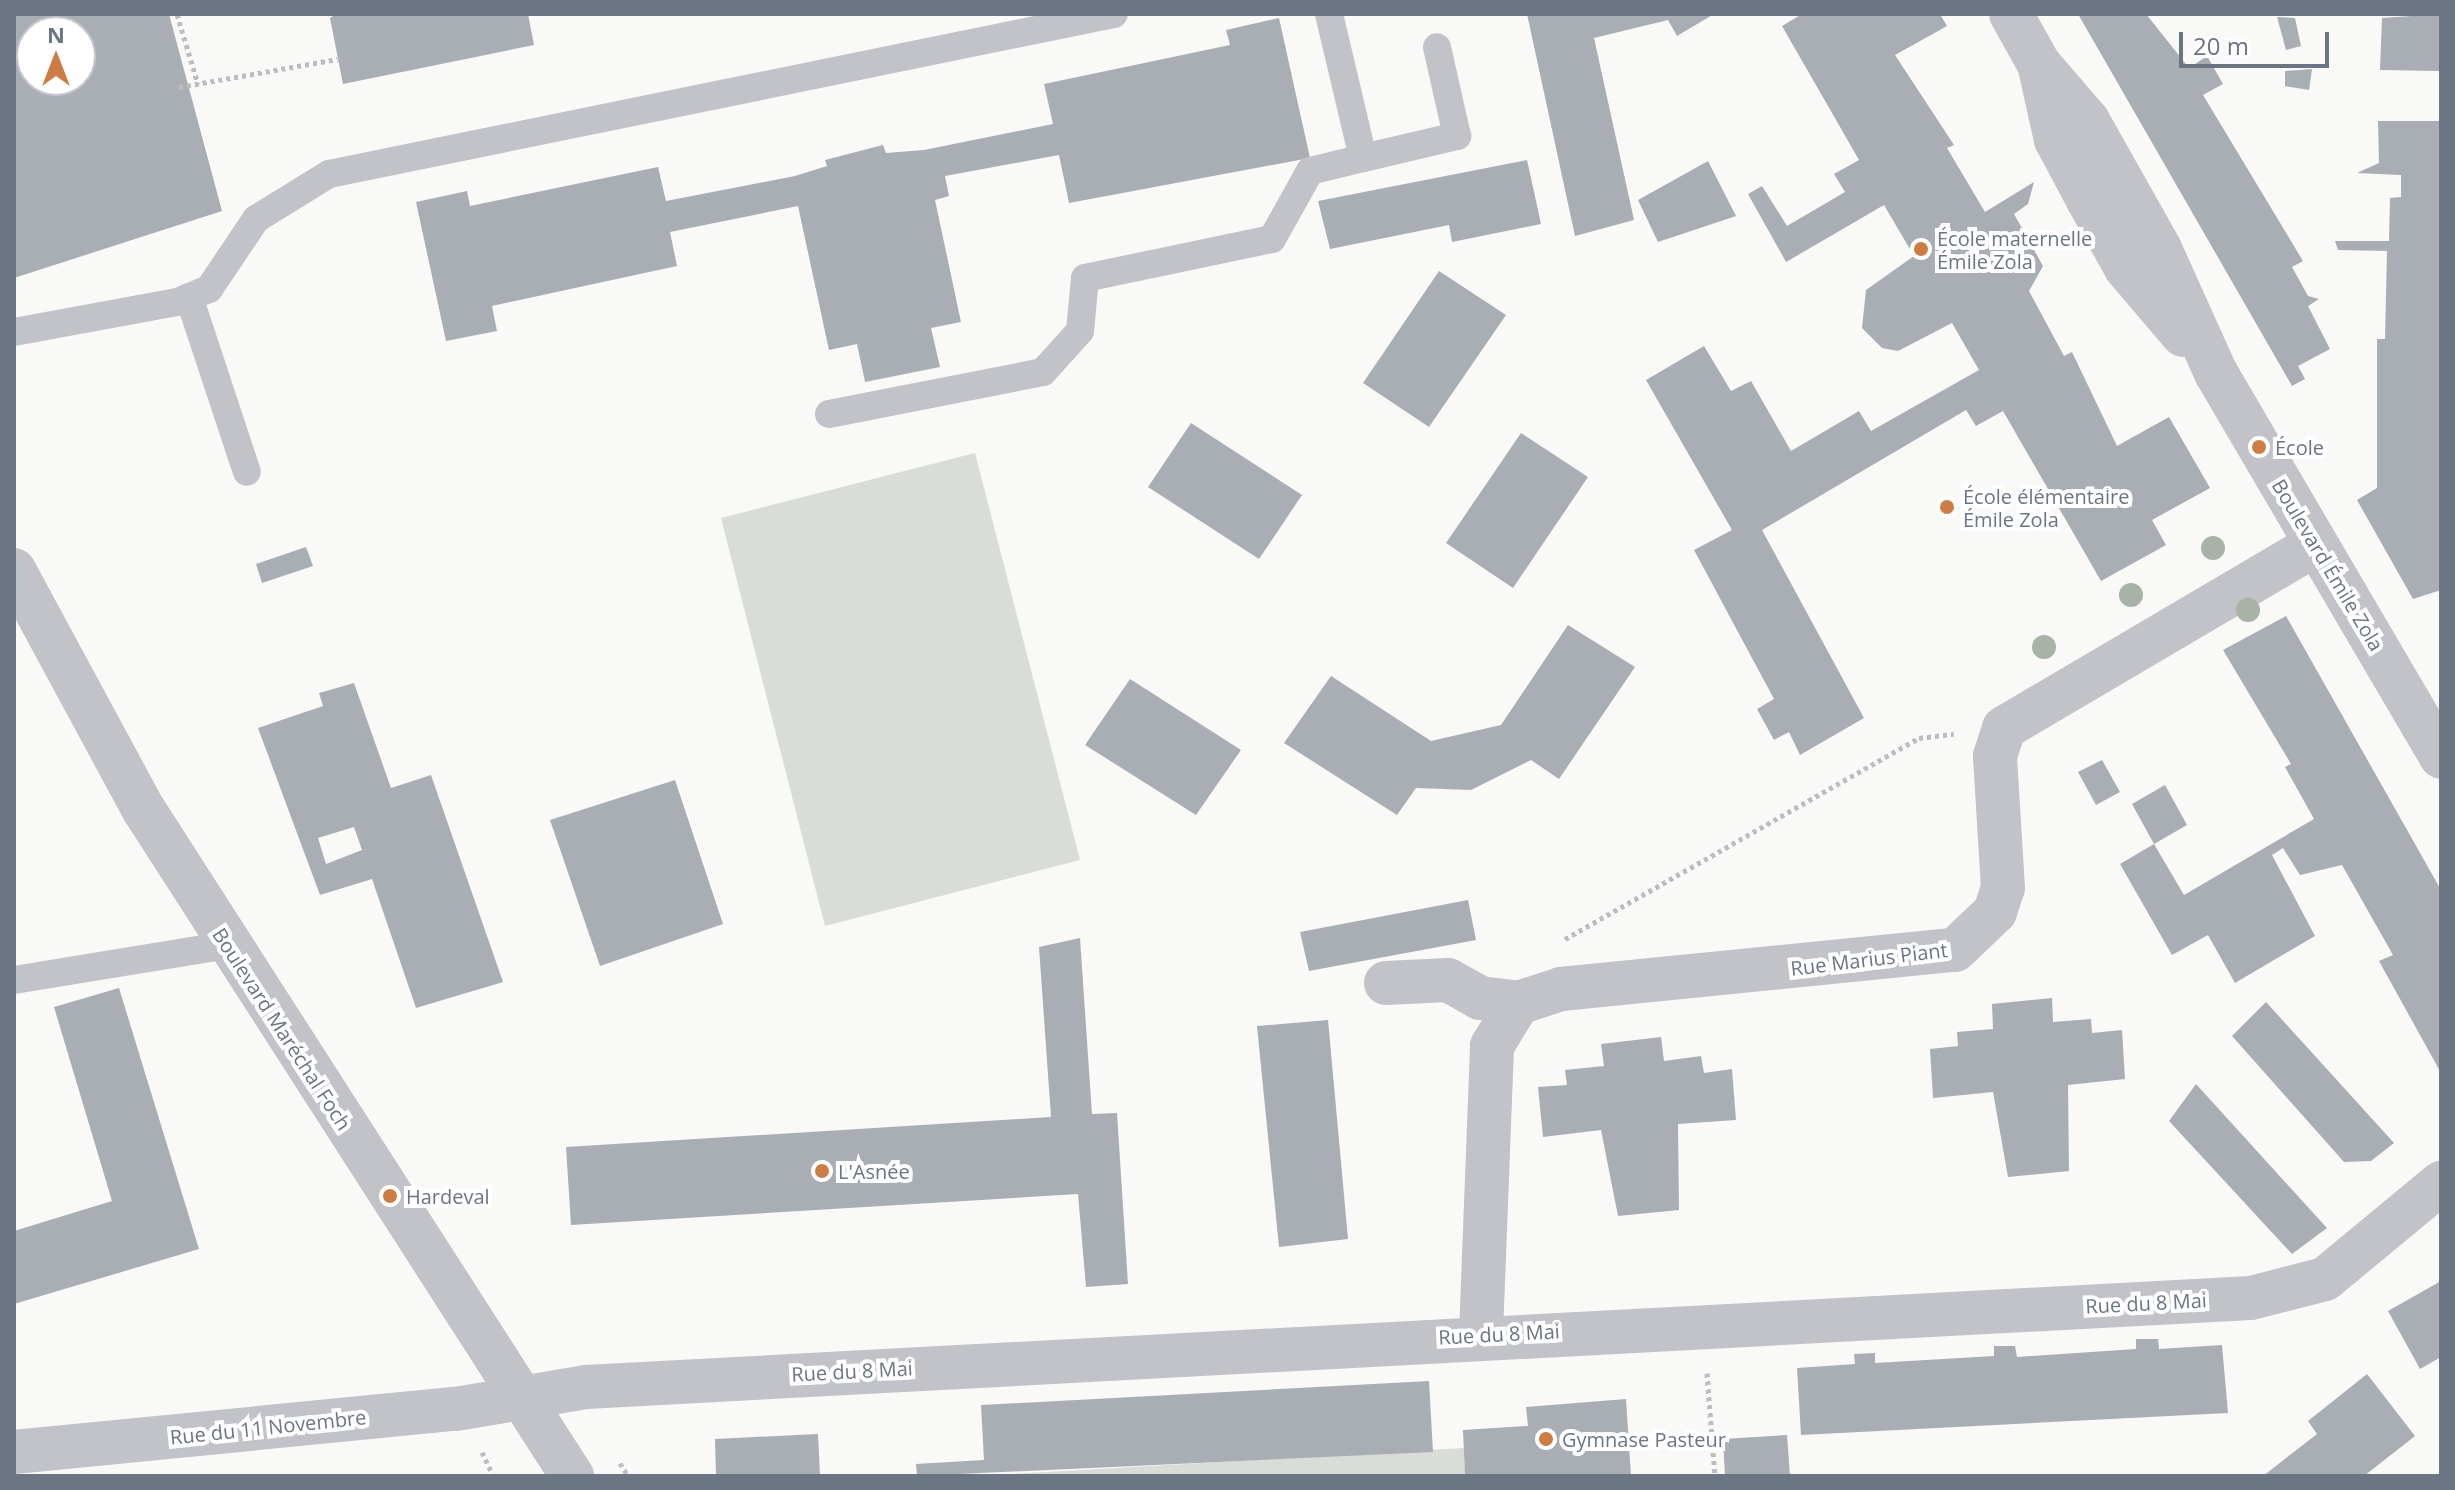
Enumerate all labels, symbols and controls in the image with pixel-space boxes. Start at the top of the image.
north arrow [16,16,96,96]
scale bar [2183,16,2333,66]
text: N [47,19,65,49]
text: 20 m [2193,29,2249,62]
place label: École maternelle Émile Zola [1937,226,2092,273]
marker: École maternelle Émile Zola [1912,240,1930,258]
place label: École [2275,435,2324,459]
marker: École [2250,438,2268,456]
street label: Boulevard Émile Zola [2267,475,2389,655]
place label: École élémentaire Émile Zola [1963,484,2129,531]
marker: École élémentaire Émile Zola [1938,498,1956,516]
street label: Boulevard Maréchal Foch [208,923,356,1135]
street label: Rue Marius Piant [1789,937,1949,981]
place label: L'Asnée [838,1159,910,1183]
marker: L'Asnée [813,1162,831,1180]
place label: Hardeval [406,1184,490,1208]
marker: Hardeval [381,1187,399,1205]
street label: Rue du 8 Mai [2085,1288,2207,1318]
street label: Rue du 8 Mai [1438,1319,1560,1349]
street label: Rue du 8 Mai [791,1356,913,1386]
street label: Rue du 11 Novembre [169,1405,367,1449]
place label: Gymnase Pasteur [1562,1427,1726,1451]
marker: Gymnase Pasteur [1537,1430,1555,1448]

